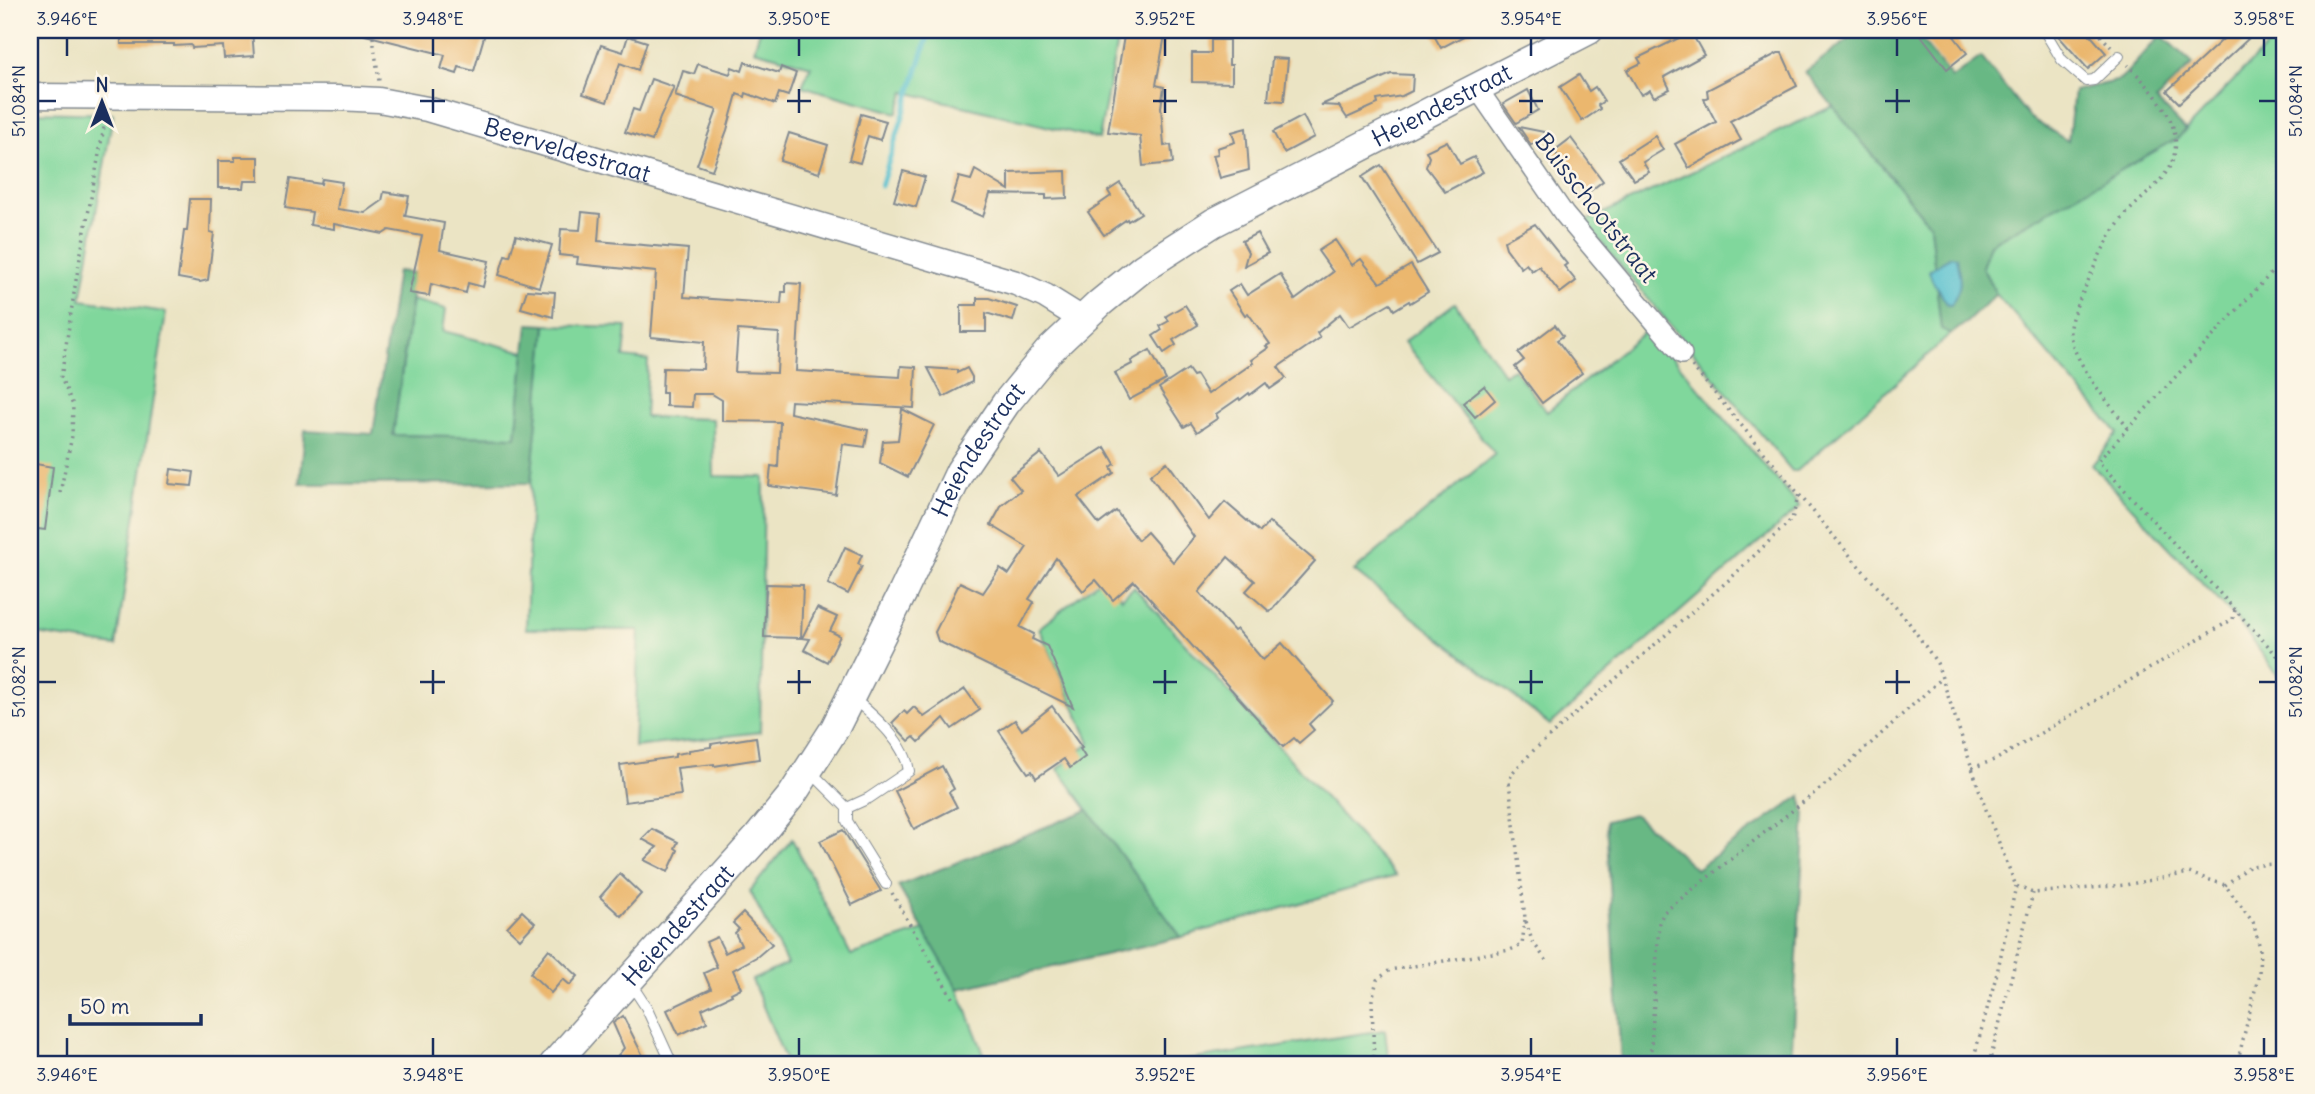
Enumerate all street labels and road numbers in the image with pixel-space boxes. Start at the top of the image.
street label: Heiendestraat [1366,56,1516,153]
street label: Beerveldestraat [481,111,654,188]
street label: Buisschootstraat [1529,126,1665,288]
street label: Heiendestraat [925,376,1031,521]
street label: Heiendestraat [615,858,740,992]

